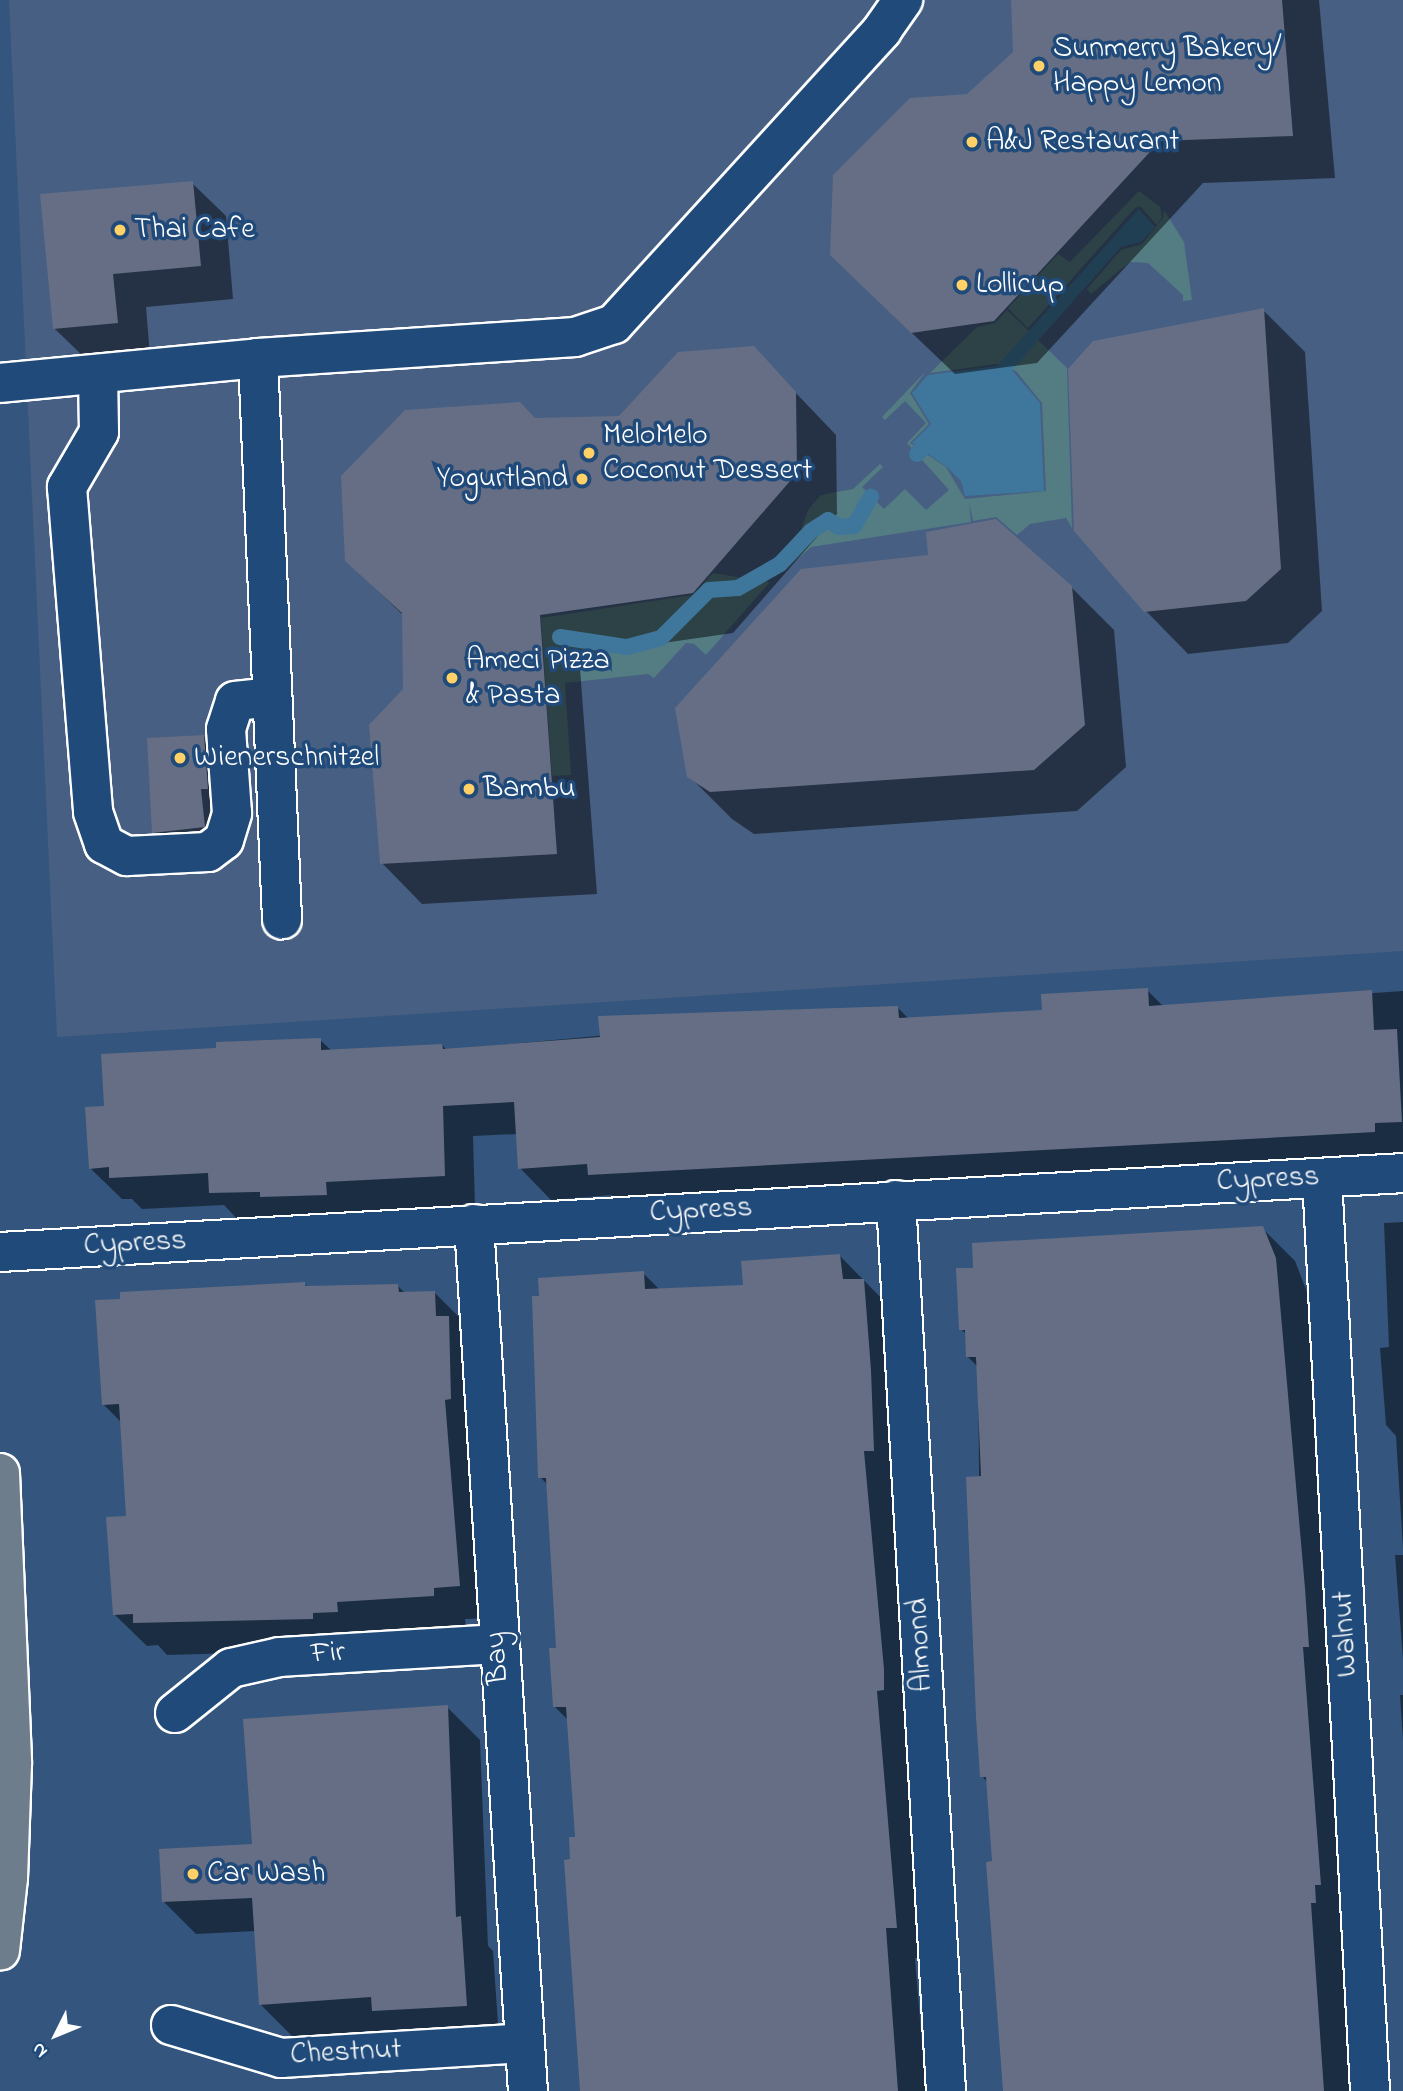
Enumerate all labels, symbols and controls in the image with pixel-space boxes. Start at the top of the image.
place label: Sunmerry Bakery/ Happy Lemon [1053,31,1282,102]
marker: Sunmerry Bakery/ Happy Lemon [1031,58,1047,74]
place label: A&J Restaurant [986,124,1179,160]
marker: A&J Restaurant [964,134,980,150]
place label: Thai Cafe [134,212,255,248]
marker: Thai Cafe [112,222,128,238]
place label: Lollicup [976,267,1064,303]
marker: Lollicup [954,277,970,293]
place label: MeloMelo Coconut Dessert [603,418,812,488]
marker: MeloMelo Coconut Dessert [581,445,597,461]
place label: Yogurtland [437,461,568,497]
marker: Yogurtland [574,471,590,487]
place label: Ameci Pizza & Pasta [466,643,610,714]
marker: Ameci Pizza & Pasta [444,670,460,686]
place label: Wienerschnitzel [194,740,379,776]
marker: Wienerschnitzel [172,750,188,766]
place label: Bambu [483,771,576,807]
marker: Bambu [461,781,477,797]
street label: Cypress [1216,1159,1320,1201]
street label: Cypress [649,1190,753,1232]
street label: Cypress [83,1223,187,1265]
street label: Walnut [1326,1590,1366,1678]
street label: Almond [901,1597,941,1693]
street label: Bay [478,1630,518,1686]
street label: Fir [310,1635,346,1673]
place label: Car Wash [207,1856,325,1892]
marker: Car Wash [185,1866,201,1882]
north arrow [21,2000,91,2070]
street label: Chestnut [289,2032,403,2074]
text: N [26,2036,55,2064]

